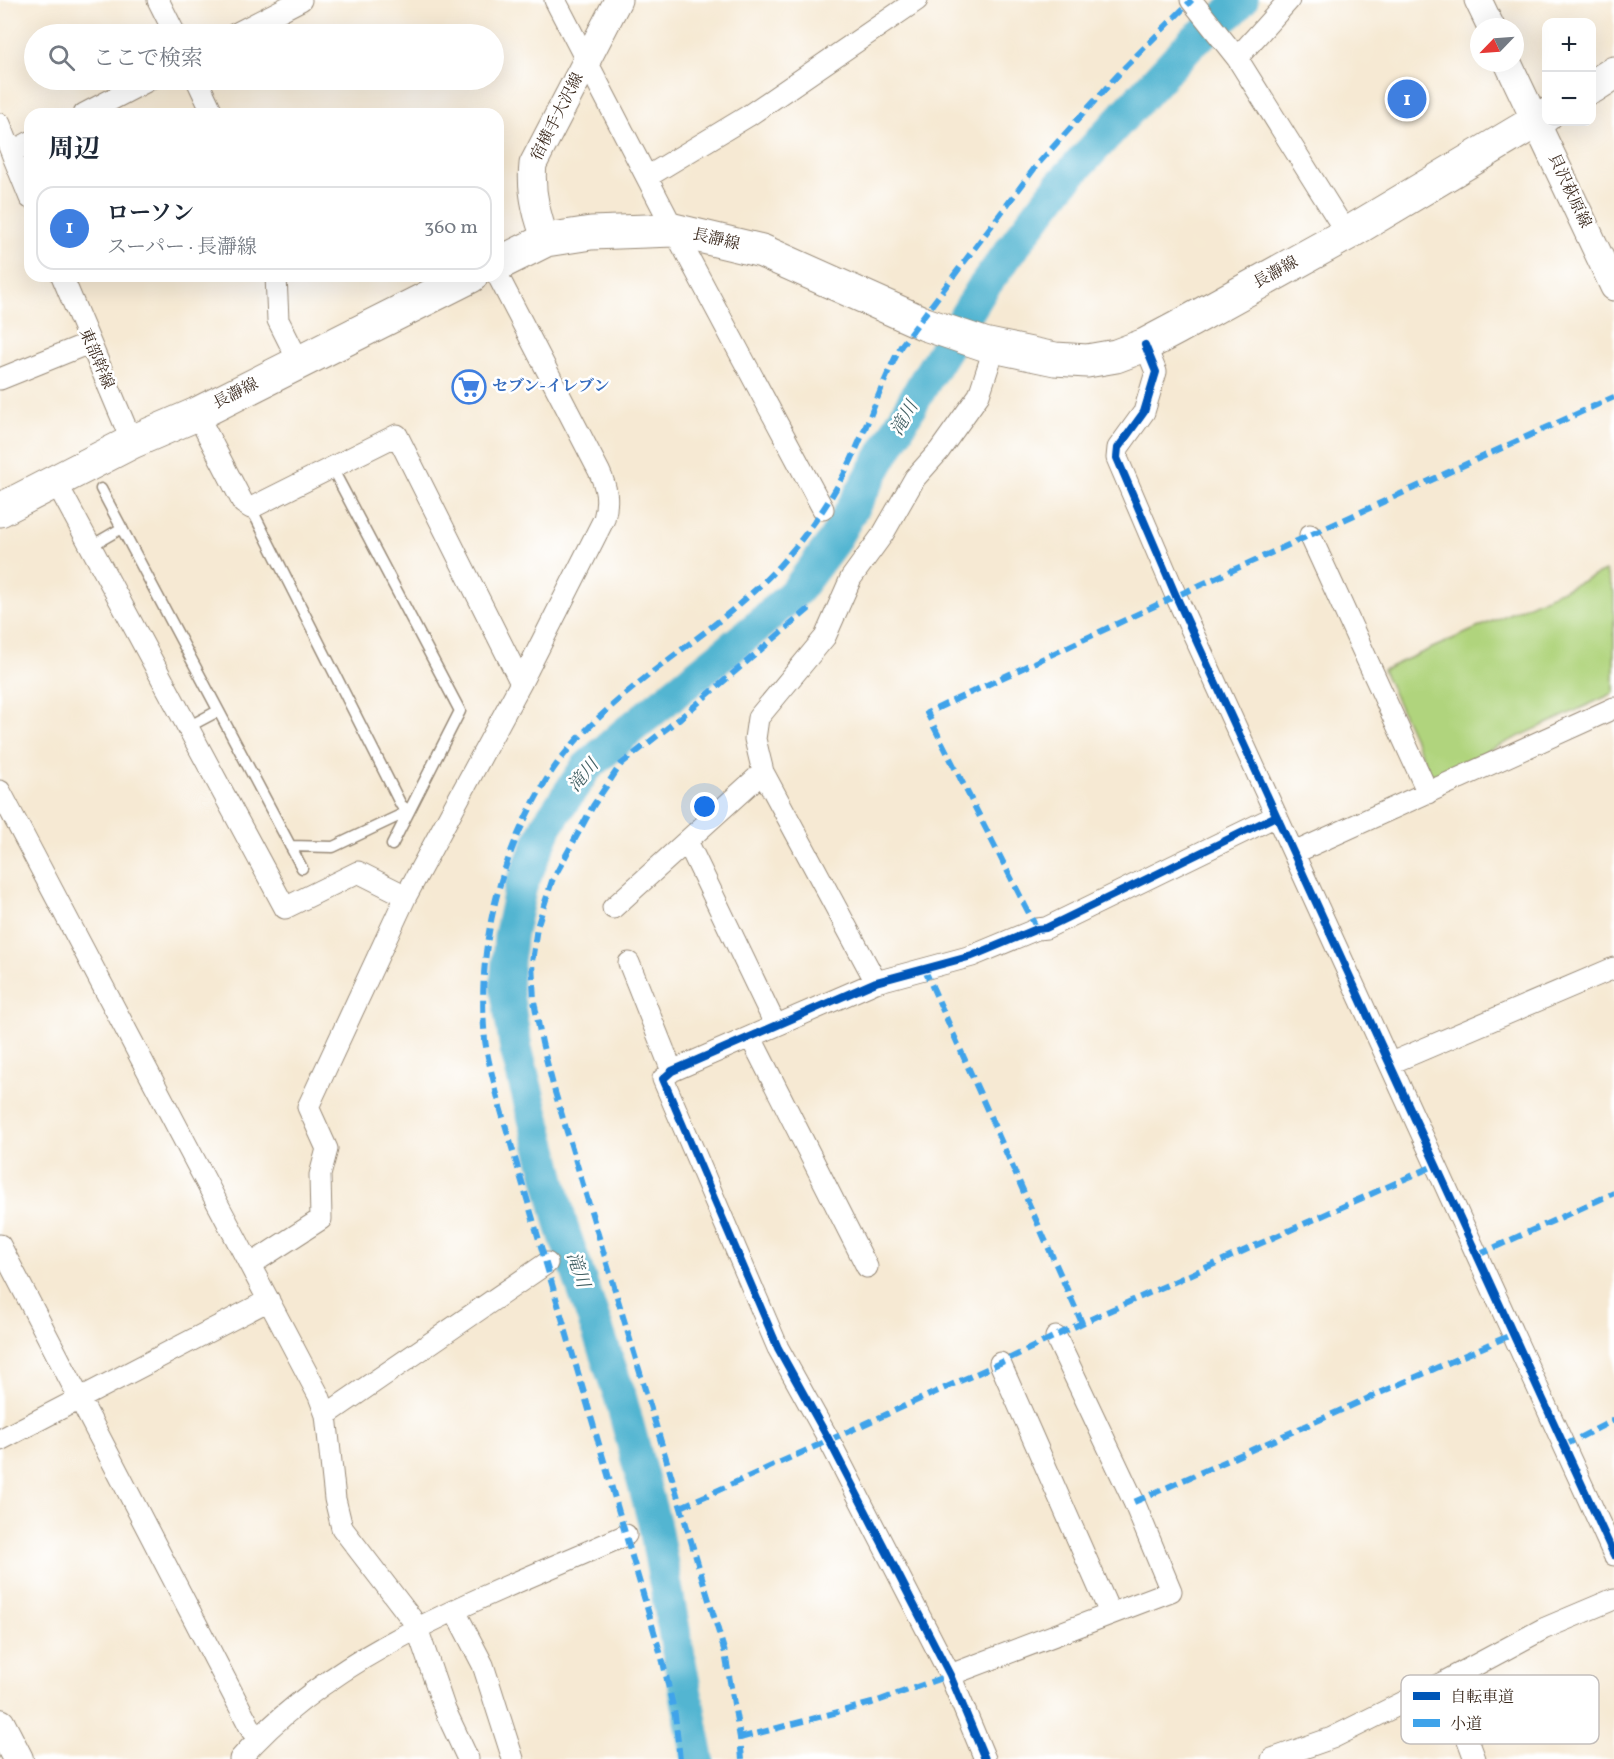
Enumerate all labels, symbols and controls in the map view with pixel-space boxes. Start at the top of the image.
north arrow [1470,18,1524,72]
map controls [1542,18,1596,126]
button: + [1542,18,1596,72]
search box [24,24,504,90]
icon: search [45,41,78,74]
text: ここで検索 [93,44,203,75]
street label: 宿横手大沢線 [526,69,590,165]
button: − [1542,72,1596,126]
pin: 1 [1388,76,1426,122]
text: 周辺 [48,132,100,168]
street label: 貝沢萩原線 [1542,150,1596,232]
text: ローソン [107,199,194,230]
text: 1 [65,214,74,242]
text: 360 m [424,214,478,242]
street label: 長瀞線 [690,224,742,256]
text: スーパー · 長瀞線 [107,234,257,262]
street label: 長瀞線 [1250,252,1302,294]
street label: 東部幹線 [73,325,119,393]
supermarket icon: セブン-イレブン [451,369,487,405]
street label: 長瀞線 [210,373,262,415]
place label: セブン-イレブン [492,376,609,398]
water label: 滝川 [885,395,926,441]
water label: 滝川 [563,753,606,798]
your location [690,792,719,821]
water label: 滝川 [559,1249,595,1293]
legend [1401,1675,1599,1744]
text: 自転車道 [1450,1687,1514,1709]
text: 小道 [1450,1714,1482,1736]

